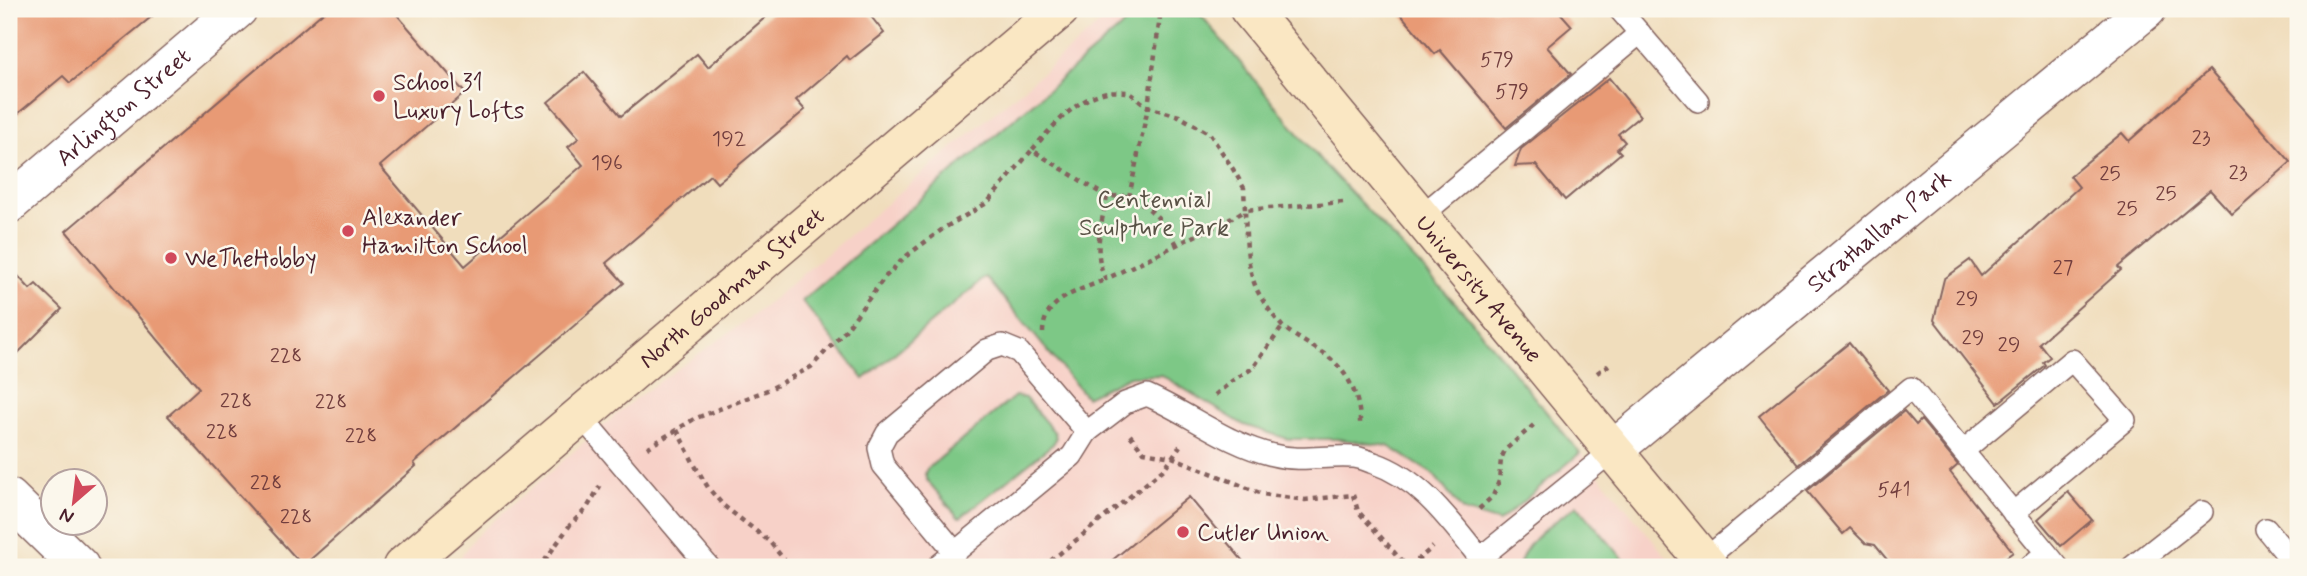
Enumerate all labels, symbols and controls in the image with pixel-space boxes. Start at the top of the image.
street label: Arlington Street [50,42,198,174]
house number: 579 [1480,46,1514,74]
place label: School 31 Luxury Lofts [393,68,525,127]
house number: 579 [1495,78,1529,106]
marker: School 31 Luxury Lofts [371,88,387,104]
house number: 23 [2191,124,2211,152]
house number: 192 [712,125,746,153]
house number: 196 [591,149,623,177]
house number: 23 [2228,159,2248,187]
house number: 25 [2099,160,2121,188]
street label: Strathallan Park [1801,163,1958,300]
house number: 25 [2155,180,2177,208]
park label: Centennial Sculpture Park [1079,185,1229,244]
house number: 25 [2116,195,2138,223]
street label: North Goodman Street [633,201,832,376]
place label: Alexander Hamilton School [362,203,528,262]
street label: University Avenue [1408,209,1548,370]
marker: Alexander Hamilton School [340,223,356,239]
place label: WeTheHobby [185,244,317,275]
marker: WeTheHobby [163,250,179,266]
house number: 27 [2053,254,2073,282]
house number: 29 [1956,285,1978,313]
house number: 29 [1962,324,1984,352]
house number: 29 [1998,331,2020,359]
house number: 228 [270,342,302,370]
house number: 228 [220,387,252,415]
house number: 228 [315,388,347,416]
house number: 228 [206,418,238,446]
house number: 228 [345,422,377,450]
north arrow [38,468,108,538]
house number: 228 [250,469,282,497]
house number: 541 [1877,476,1911,504]
text: N [55,502,78,530]
house number: 228 [280,503,312,531]
place label: Cutler Union [1197,518,1329,549]
marker: Cutler Union [1175,524,1191,540]

